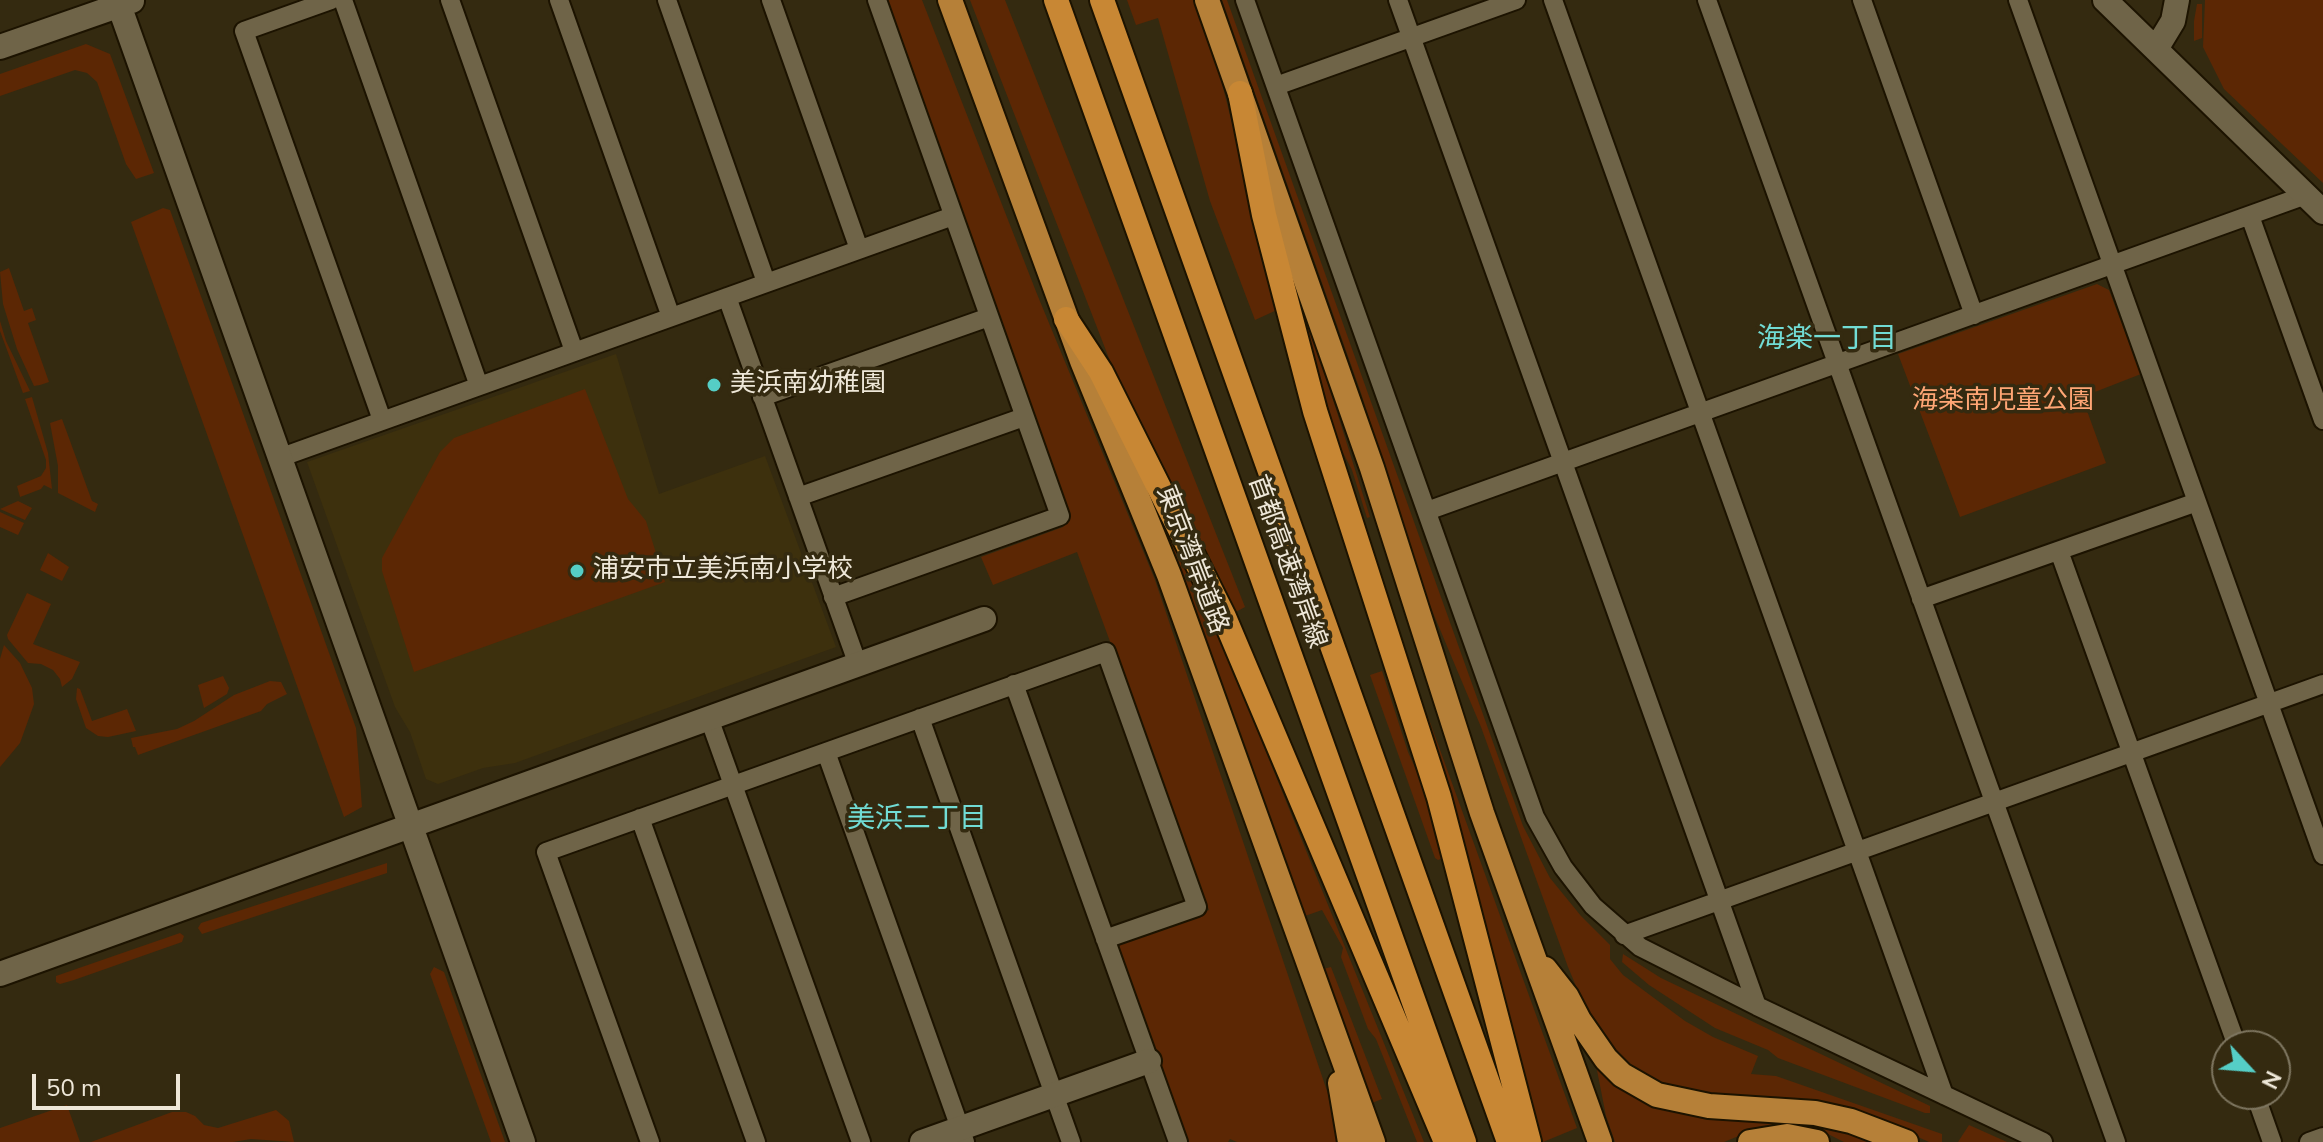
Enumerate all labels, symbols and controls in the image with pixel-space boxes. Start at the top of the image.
district label: 海楽一丁目 [1757,323,1897,357]
place label: 美浜南幼稚園 [730,369,886,401]
marker: 美浜南幼稚園 [705,376,723,394]
park label: 海楽南児童公園 [1912,386,2094,418]
street label: 首都高速湾岸線 [1240,471,1332,653]
street label: 東京湾岸道路 [1148,482,1234,638]
place label: 浦安市立美浜南小学校 [593,555,853,587]
marker: 浦安市立美浜南小学校 [568,562,586,580]
district label: 美浜三丁目 [847,803,987,837]
north arrow [2211,1030,2291,1110]
scale bar [36,1058,184,1108]
text: N [2254,1066,2288,1094]
text: 50 m [46,1072,102,1104]

